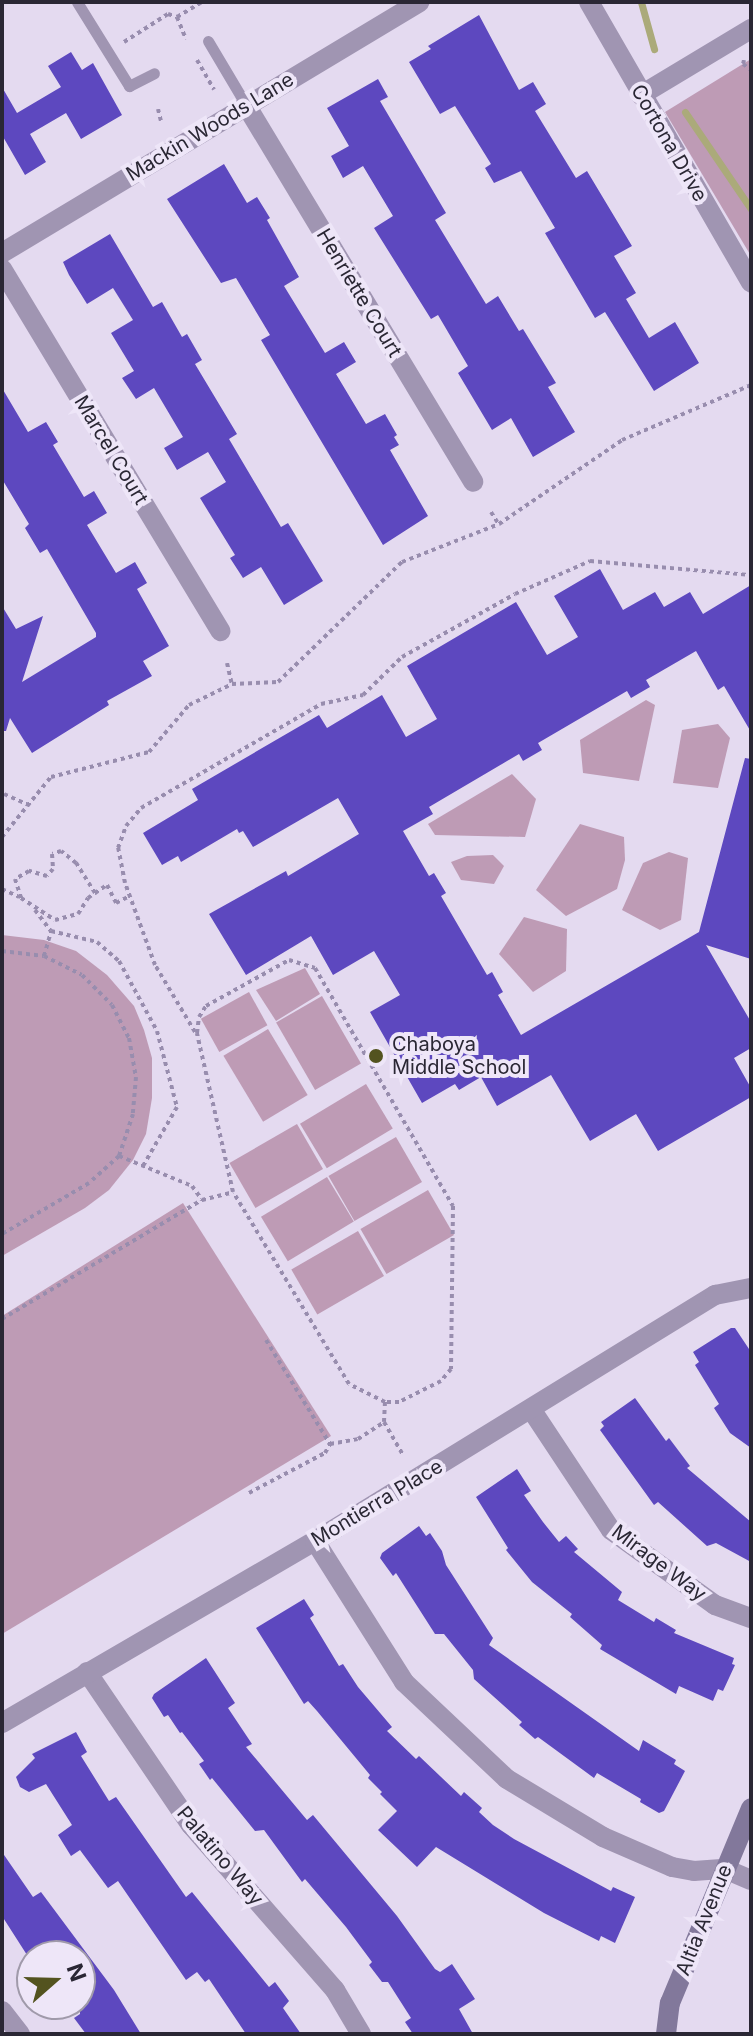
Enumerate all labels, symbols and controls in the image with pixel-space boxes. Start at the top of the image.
street label: Mackin Woods Lane [122,68,298,186]
street label: Cortona Drive [626,80,712,206]
street label: Henriette Court [311,225,407,361]
street label: Marcel Court [69,391,153,509]
place label: Chaboya Middle School [392,1032,526,1079]
marker: Chaboya Middle School [367,1047,385,1065]
street label: Montierra Place [307,1454,447,1552]
street label: Mirage Way [607,1520,711,1606]
street label: Palatino Way [172,1802,268,1910]
street label: Altia Avenue [671,1861,737,1979]
north arrow [16,1940,96,2020]
text: N [62,1960,92,1985]

